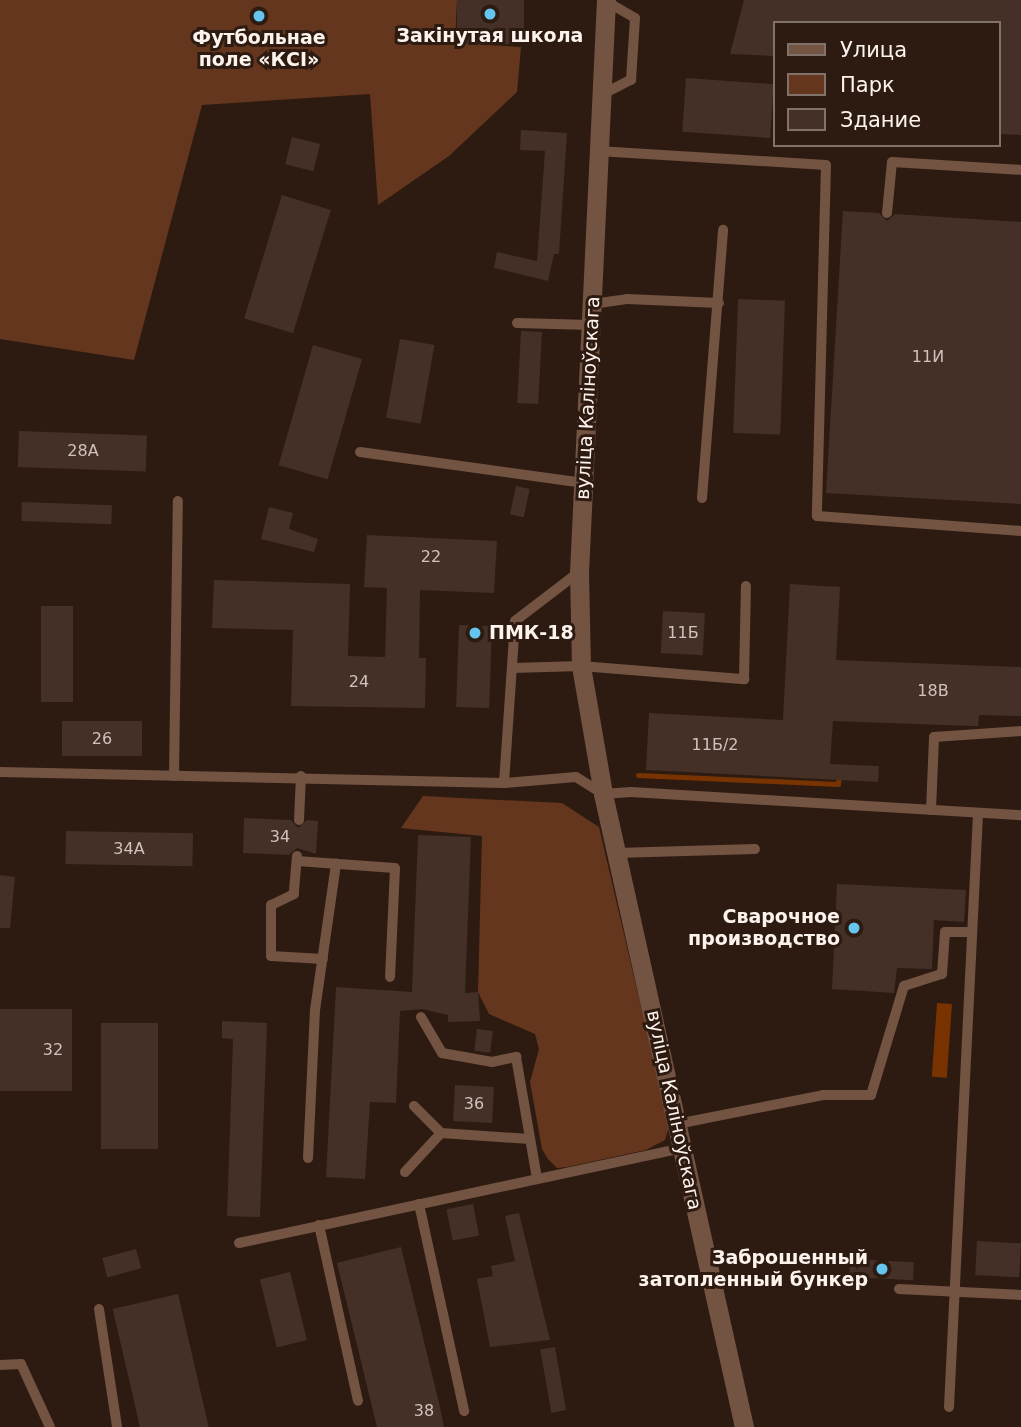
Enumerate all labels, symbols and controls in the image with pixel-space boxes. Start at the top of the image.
marker: Закінутая школа [482,6,498,22]
marker: Футбольнае поле «КСІ» [251,8,267,24]
legend [772,21,1000,147]
place label: Закінутая школа [397,25,583,47]
place label: Футбольнае поле «КСІ» [192,27,326,71]
text: Улица [840,38,907,62]
text: Парк [840,73,895,97]
text: Здание [840,108,921,132]
street label: вуліца Каліноўскага [571,296,605,500]
house number: 11И [912,347,944,367]
house number: 28А [67,441,99,461]
house number: 22 [421,547,441,567]
place label: ПМК-18 [489,622,574,644]
house number: 11Б [667,623,699,643]
marker: ПМК-18 [467,625,483,641]
house number: 24 [349,672,369,692]
house number: 18В [917,681,949,701]
house number: 26 [92,729,112,749]
house number: 11Б/2 [692,735,738,755]
house number: 34 [270,827,290,847]
house number: 34А [113,839,145,859]
place label: Сварочное производство [688,906,840,950]
marker: Сварочное производство [846,920,862,936]
street label: вуліца Каліноўскага [642,1008,706,1212]
house number: 32 [43,1040,63,1060]
house number: 36 [464,1094,484,1114]
place label: Заброшенный затопленный бункер [639,1247,868,1291]
marker: Заброшенный затопленный бункер [874,1261,890,1277]
house number: 38 [414,1401,434,1421]

